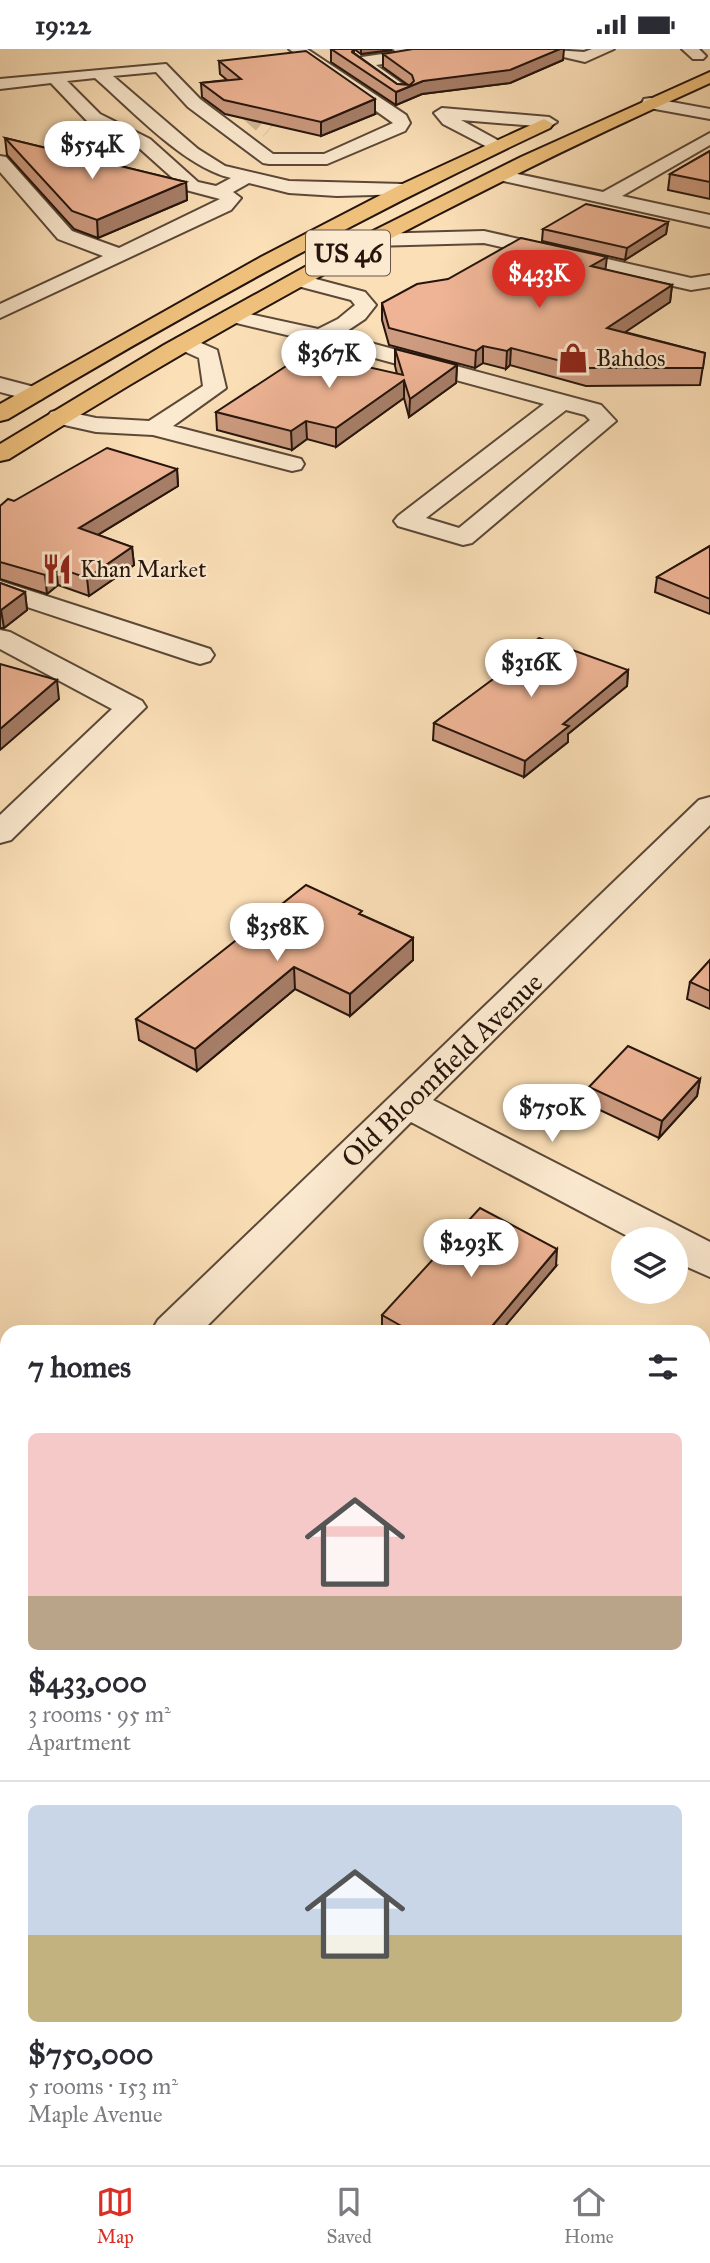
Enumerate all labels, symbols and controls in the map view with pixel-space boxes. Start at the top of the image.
text: 19:22 [35,9,91,41]
pin: $554K [43,121,141,181]
text: $554K [60,130,124,158]
road number: US 46 [306,231,390,275]
pin: $433K [490,251,588,310]
text: $433K [508,259,570,287]
pin: $367K [280,331,378,390]
text: $367K [297,339,361,367]
shop icon: Bahdos [556,341,590,375]
place label: Bahdos [596,344,665,372]
restaurant icon: Khan Market [40,552,74,586]
place label: Khan Market [80,555,206,583]
pin: $316K [482,639,580,699]
text: $316K [501,648,561,676]
pin: $358K [228,904,326,963]
text: $358K [246,912,308,940]
street label: Old Bloomfield Avenue [334,965,550,1175]
pin: $750K [503,1085,601,1144]
text: $750K [519,1093,585,1121]
pin: $293K [422,1219,520,1279]
map controls [611,1227,688,1304]
button: layers [611,1227,688,1304]
text: $293K [439,1228,503,1256]
icon: filters [644,1348,682,1386]
text: 7 homes [28,1349,131,1385]
icon: home [292,1479,418,1605]
text: $433,000 [28,1664,147,1700]
text: 3 rooms · 95 m² [28,1700,171,1728]
text: Apartment [28,1728,131,1756]
icon: home [292,1851,418,1977]
text: $750,000 [28,2036,154,2072]
text: 5 rooms · 153 m² [28,2072,178,2100]
text: Maple Avenue [28,2100,163,2128]
tab: Map [96,2183,134,2248]
tab: Saved [327,2183,372,2248]
tab: Home [564,2183,614,2248]

